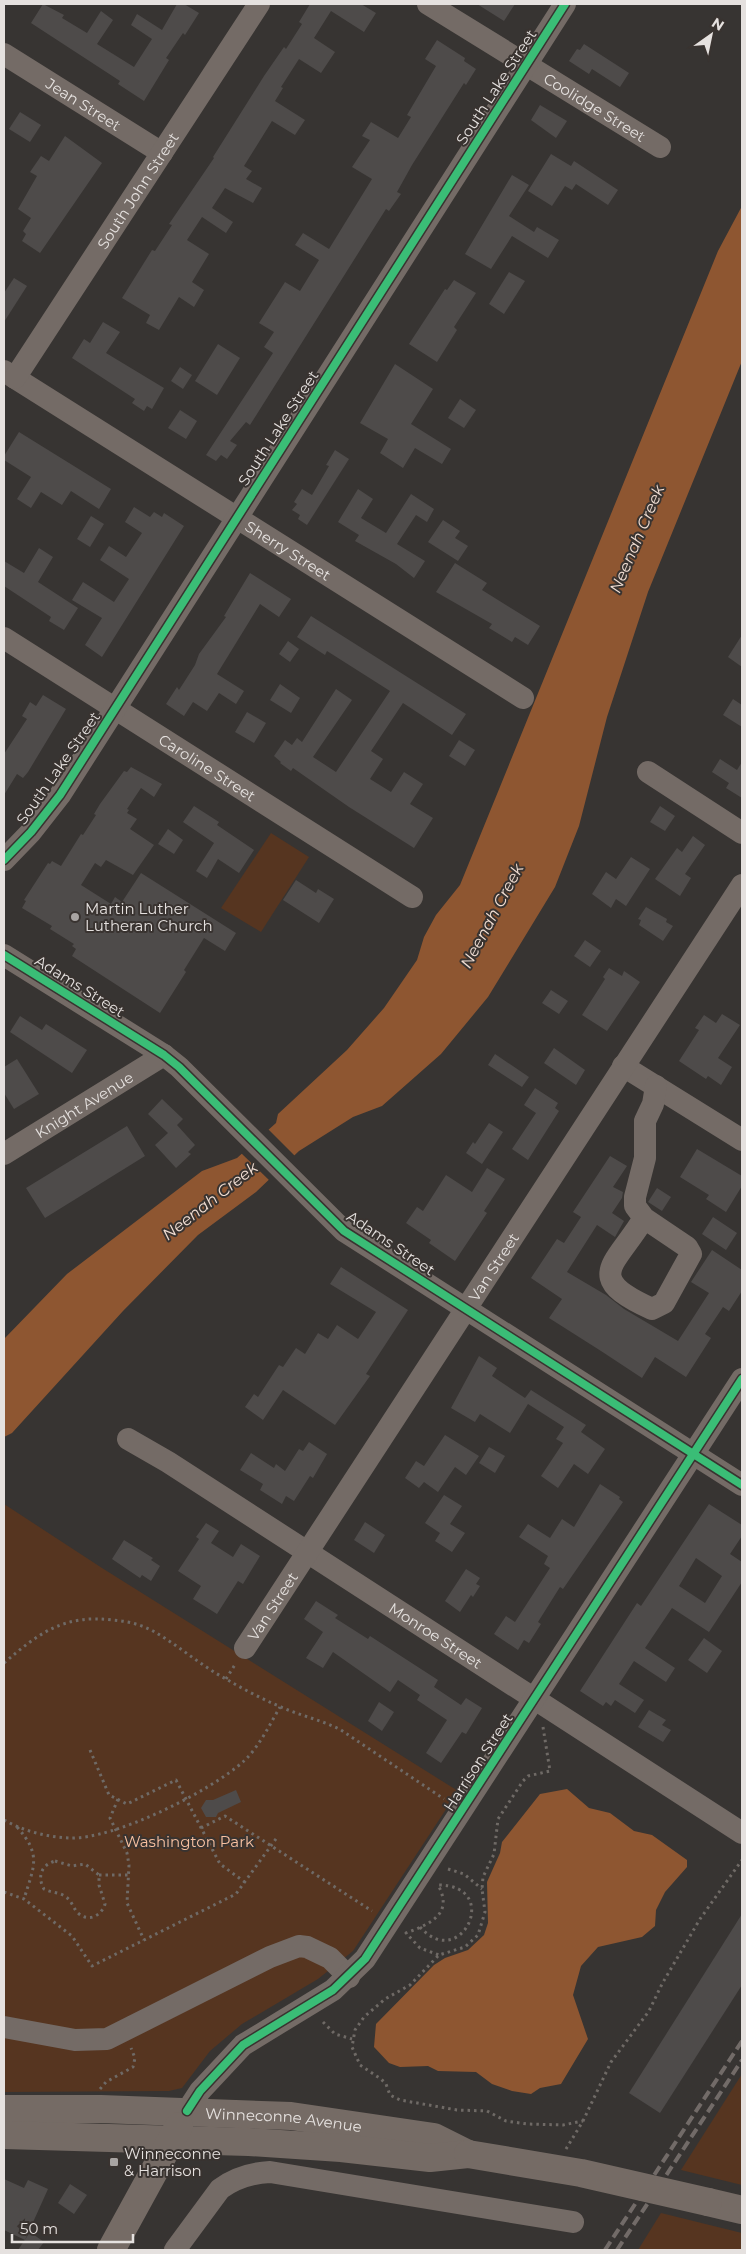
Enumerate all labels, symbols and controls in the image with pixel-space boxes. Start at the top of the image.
north arrow [686,10,736,60]
text: N [708,13,728,35]
street label: South Lake Street [452,26,540,148]
street label: Coolidge Street [540,68,649,145]
street label: Jean Street [42,73,125,134]
street label: South John Street [92,128,182,252]
street label: South Lake Street [234,367,322,489]
water label: Neenah Creek [606,481,669,596]
street label: Sherry Street [242,516,335,584]
street label: South Lake Street [12,708,104,828]
street label: Caroline Street [155,729,260,805]
water label: Neenah Creek [456,859,528,971]
place label: Martin Luther Lutheran Church [85,899,213,935]
marker: Martin Luther Lutheran Church [69,911,81,923]
street label: Adams Street [32,951,128,1021]
street label: Knight Avenue [31,1067,136,1142]
water label: Neenah Creek [159,1157,263,1244]
street label: Adams Street [343,1207,439,1279]
street label: Van Street [464,1229,523,1305]
street label: Van Street [243,1568,302,1644]
street label: Monroe Street [386,1598,486,1672]
street label: Harrison Street [439,1709,517,1815]
park label: Washington Park [124,1832,254,1851]
street label: Winneconne Avenue [205,2103,363,2136]
place label: Winneconne & Harrison [124,2144,221,2180]
marker: Winneconne & Harrison [108,2156,120,2168]
scale bar [12,2212,134,2244]
text: 50 m [20,2219,58,2238]

